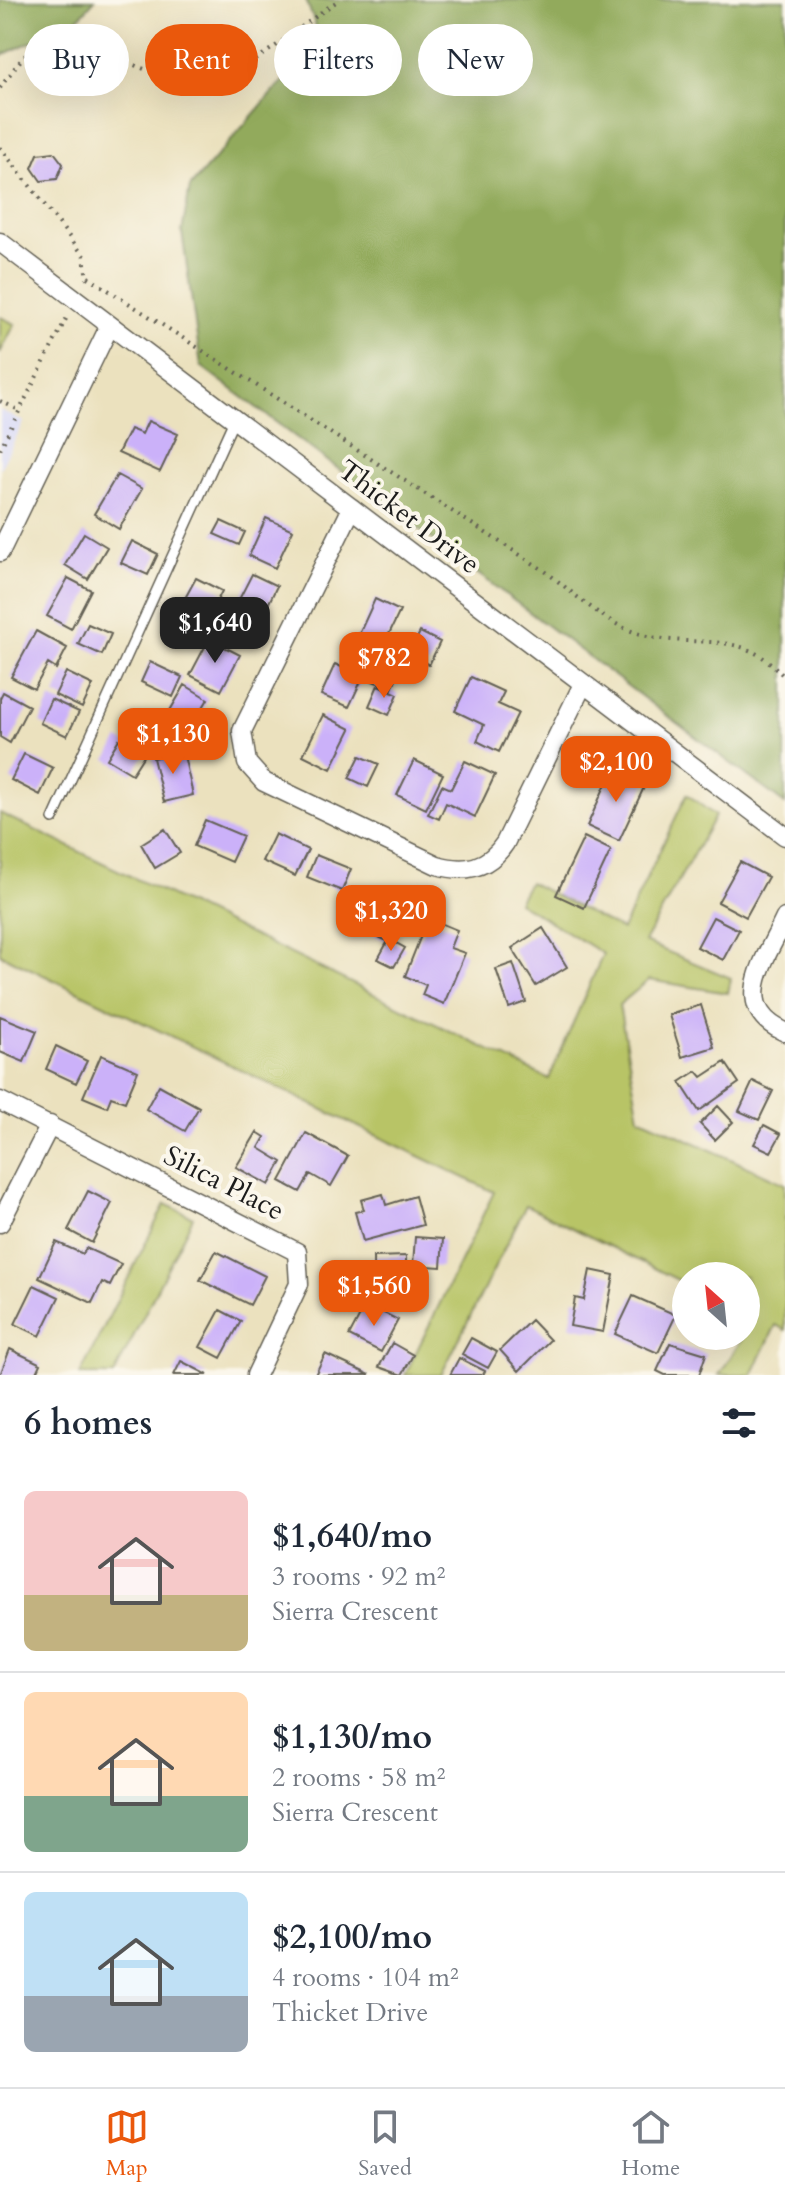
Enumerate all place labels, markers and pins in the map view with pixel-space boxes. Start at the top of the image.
pin: $1,640 [150,597,280,665]
pin: $782 [337,632,431,700]
pin: $1,130 [108,708,238,776]
pin: $2,100 [551,736,681,804]
pin: $1,320 [326,885,456,953]
pin: $1,560 [309,1260,439,1328]

